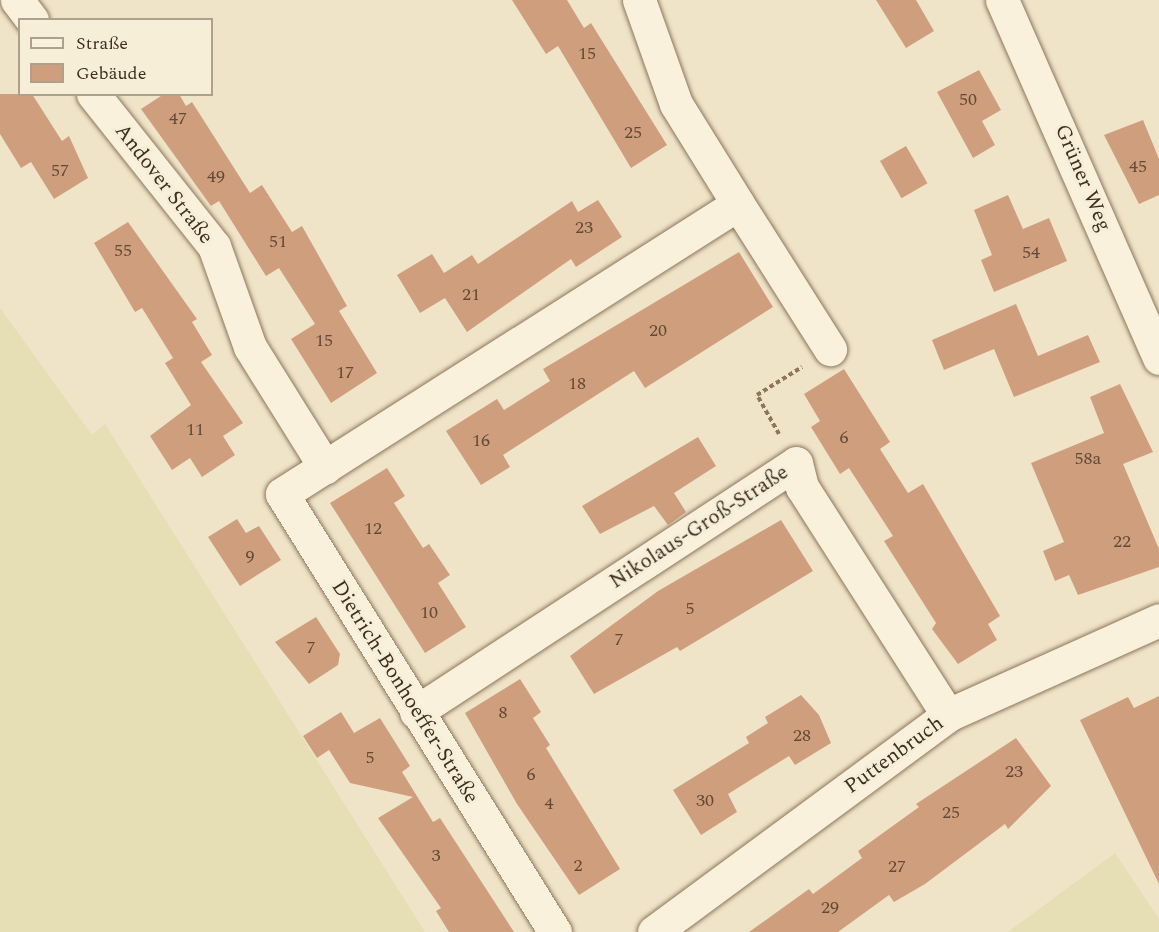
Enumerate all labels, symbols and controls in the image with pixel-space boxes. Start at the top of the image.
legend [18,18,213,96]
text: Straße [76,30,128,57]
house number: 15 [578,43,596,65]
text: Gebäude [76,60,146,87]
house number: 50 [959,89,977,111]
house number: 47 [169,108,187,130]
street label: Andover Straße [109,119,219,249]
street label: Grüner Weg [1049,121,1117,235]
house number: 25 [624,122,642,144]
house number: 45 [1129,156,1147,178]
house number: 57 [51,160,69,182]
house number: 49 [207,166,225,188]
house number: 23 [575,217,593,239]
house number: 51 [269,231,287,253]
house number: 55 [114,240,132,262]
house number: 54 [1022,242,1040,264]
house number: 21 [462,284,480,306]
house number: 20 [649,320,667,342]
house number: 15 [315,330,333,352]
house number: 17 [336,362,354,384]
house number: 18 [568,373,586,395]
house number: 11 [186,419,204,441]
house number: 6 [840,427,848,449]
house number: 16 [472,430,490,452]
house number: 58a [1075,448,1101,470]
street label: Nikolaus-Groß-Straße [605,460,793,594]
house number: 12 [364,518,382,540]
house number: 22 [1113,531,1131,553]
house number: 9 [246,546,254,568]
street label: Dietrich-Bonhoeffer-Straße [326,576,484,808]
house number: 5 [686,598,694,620]
house number: 10 [420,602,438,624]
house number: 7 [615,629,623,651]
house number: 7 [307,637,315,659]
house number: 8 [499,702,507,724]
street label: Puttenbruch [840,711,948,799]
house number: 28 [793,725,811,747]
house number: 5 [366,747,374,769]
house number: 23 [1005,761,1023,783]
house number: 6 [527,764,535,786]
house number: 30 [696,790,714,812]
house number: 4 [545,793,553,815]
house number: 25 [942,802,960,824]
house number: 3 [432,845,440,867]
house number: 2 [574,855,582,877]
house number: 27 [888,856,906,878]
house number: 29 [821,897,839,919]

